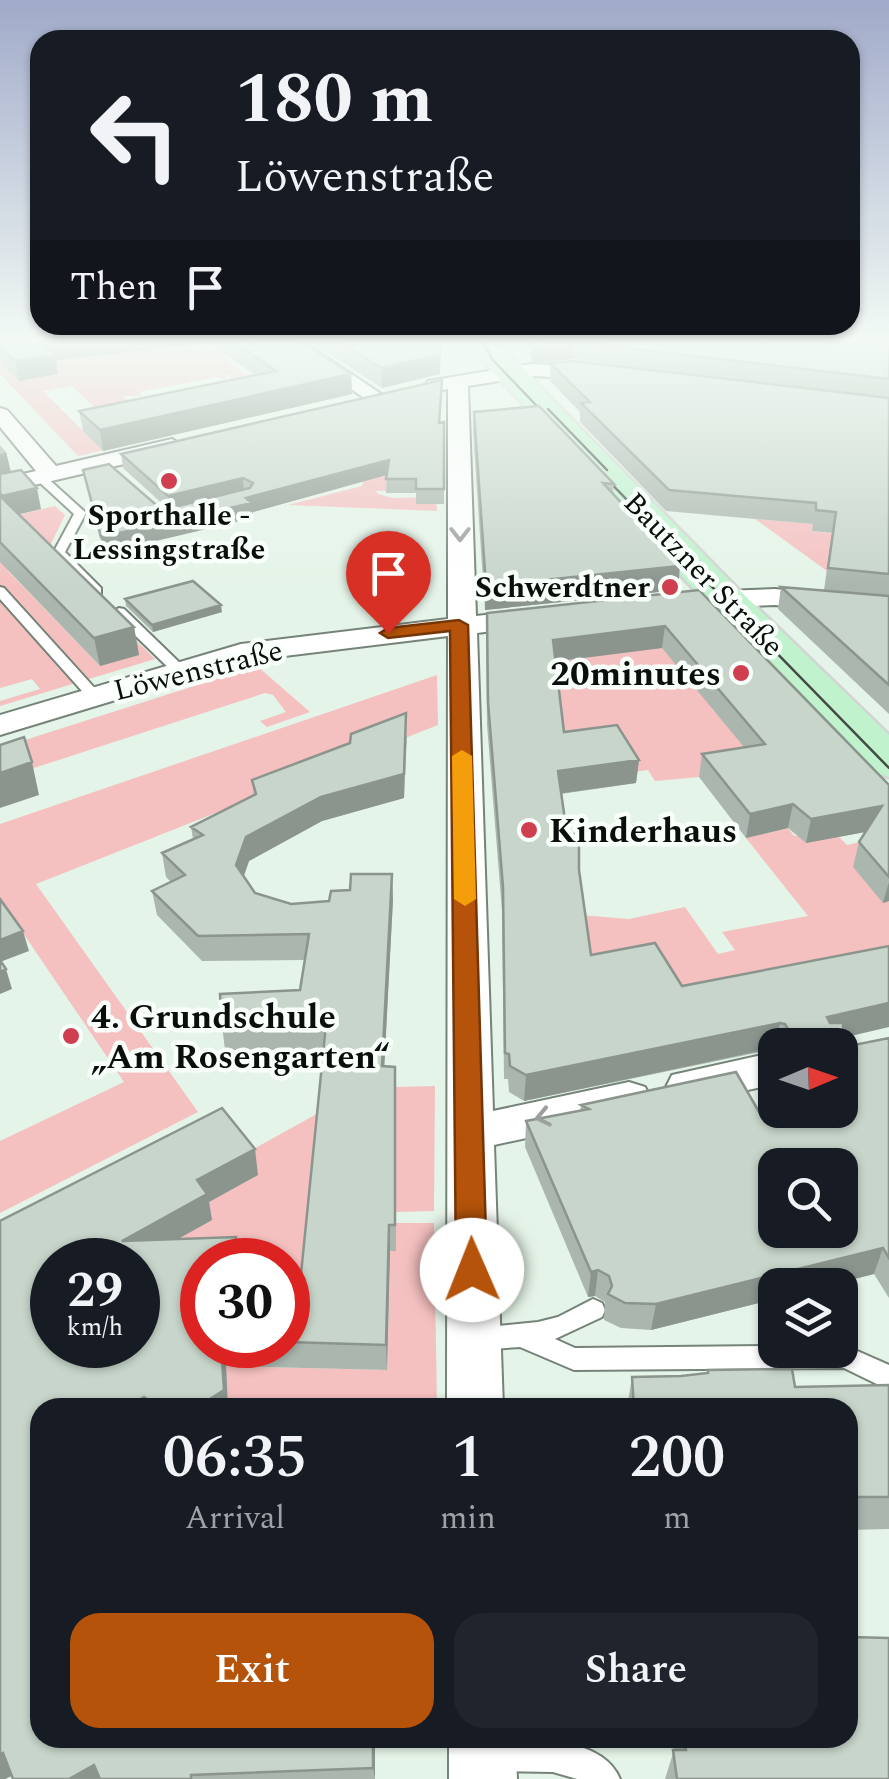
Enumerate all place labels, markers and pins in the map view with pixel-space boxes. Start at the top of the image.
marker: Sporthalle - Lessingstraße [158,470,180,492]
place label: Sporthalle - Lessingstraße [73,493,265,573]
pin [346,531,431,634]
place label: Schwerdtner [475,565,650,611]
marker: Schwerdtner [659,576,681,598]
place label: 20minutes [550,648,721,701]
marker: 20minutes [730,662,752,684]
place label: Kinderhaus [549,805,737,858]
marker: Kinderhaus [518,819,540,841]
place label: 4. Grundschule „Am Rosengarten“ [91,991,390,1084]
marker: 4. Grundschule „Am Rosengarten“ [60,1025,82,1047]

